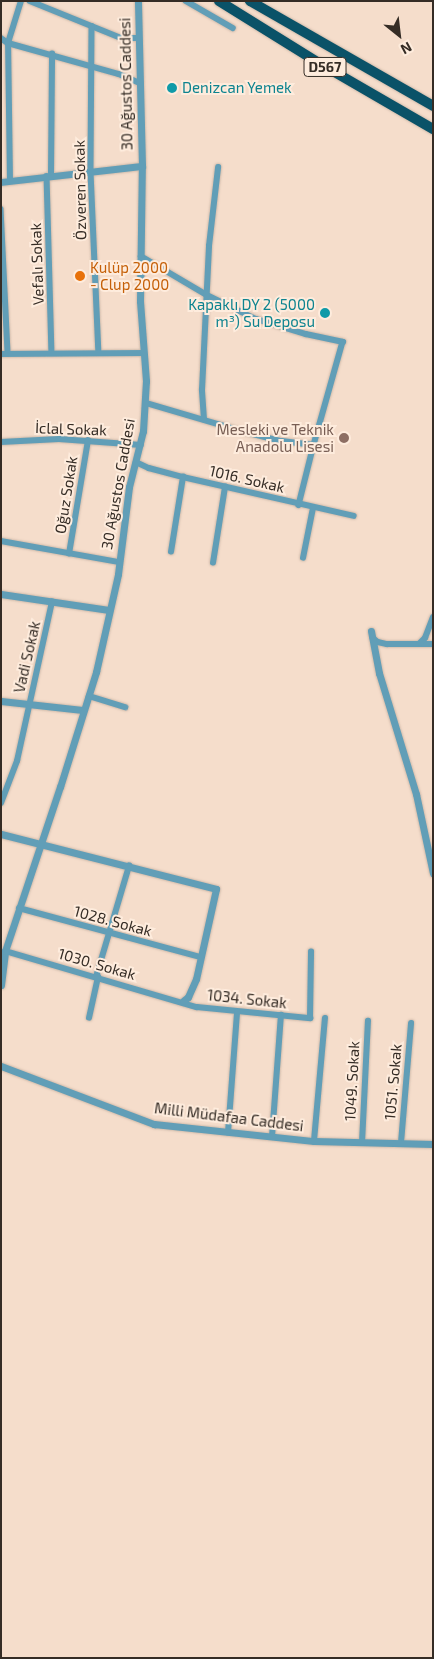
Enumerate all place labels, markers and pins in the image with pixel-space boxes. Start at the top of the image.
place label: Denizcan Yemek [182,79,292,97]
marker: Denizcan Yemek [166,82,178,94]
place label: Kulüp 2000 - Clup 2000 [90,258,169,293]
marker: Kulüp 2000 - Clup 2000 [74,270,86,282]
place label: Kapaklı DY 2 (5000 m³) Su Deposu [188,295,315,330]
marker: Kapaklı DY 2 (5000 m³) Su Deposu [319,307,331,319]
place label: Mesleki ve Teknik Anadolu Lisesi [216,420,334,455]
marker: Mesleki ve Teknik Anadolu Lisesi [338,432,350,444]

